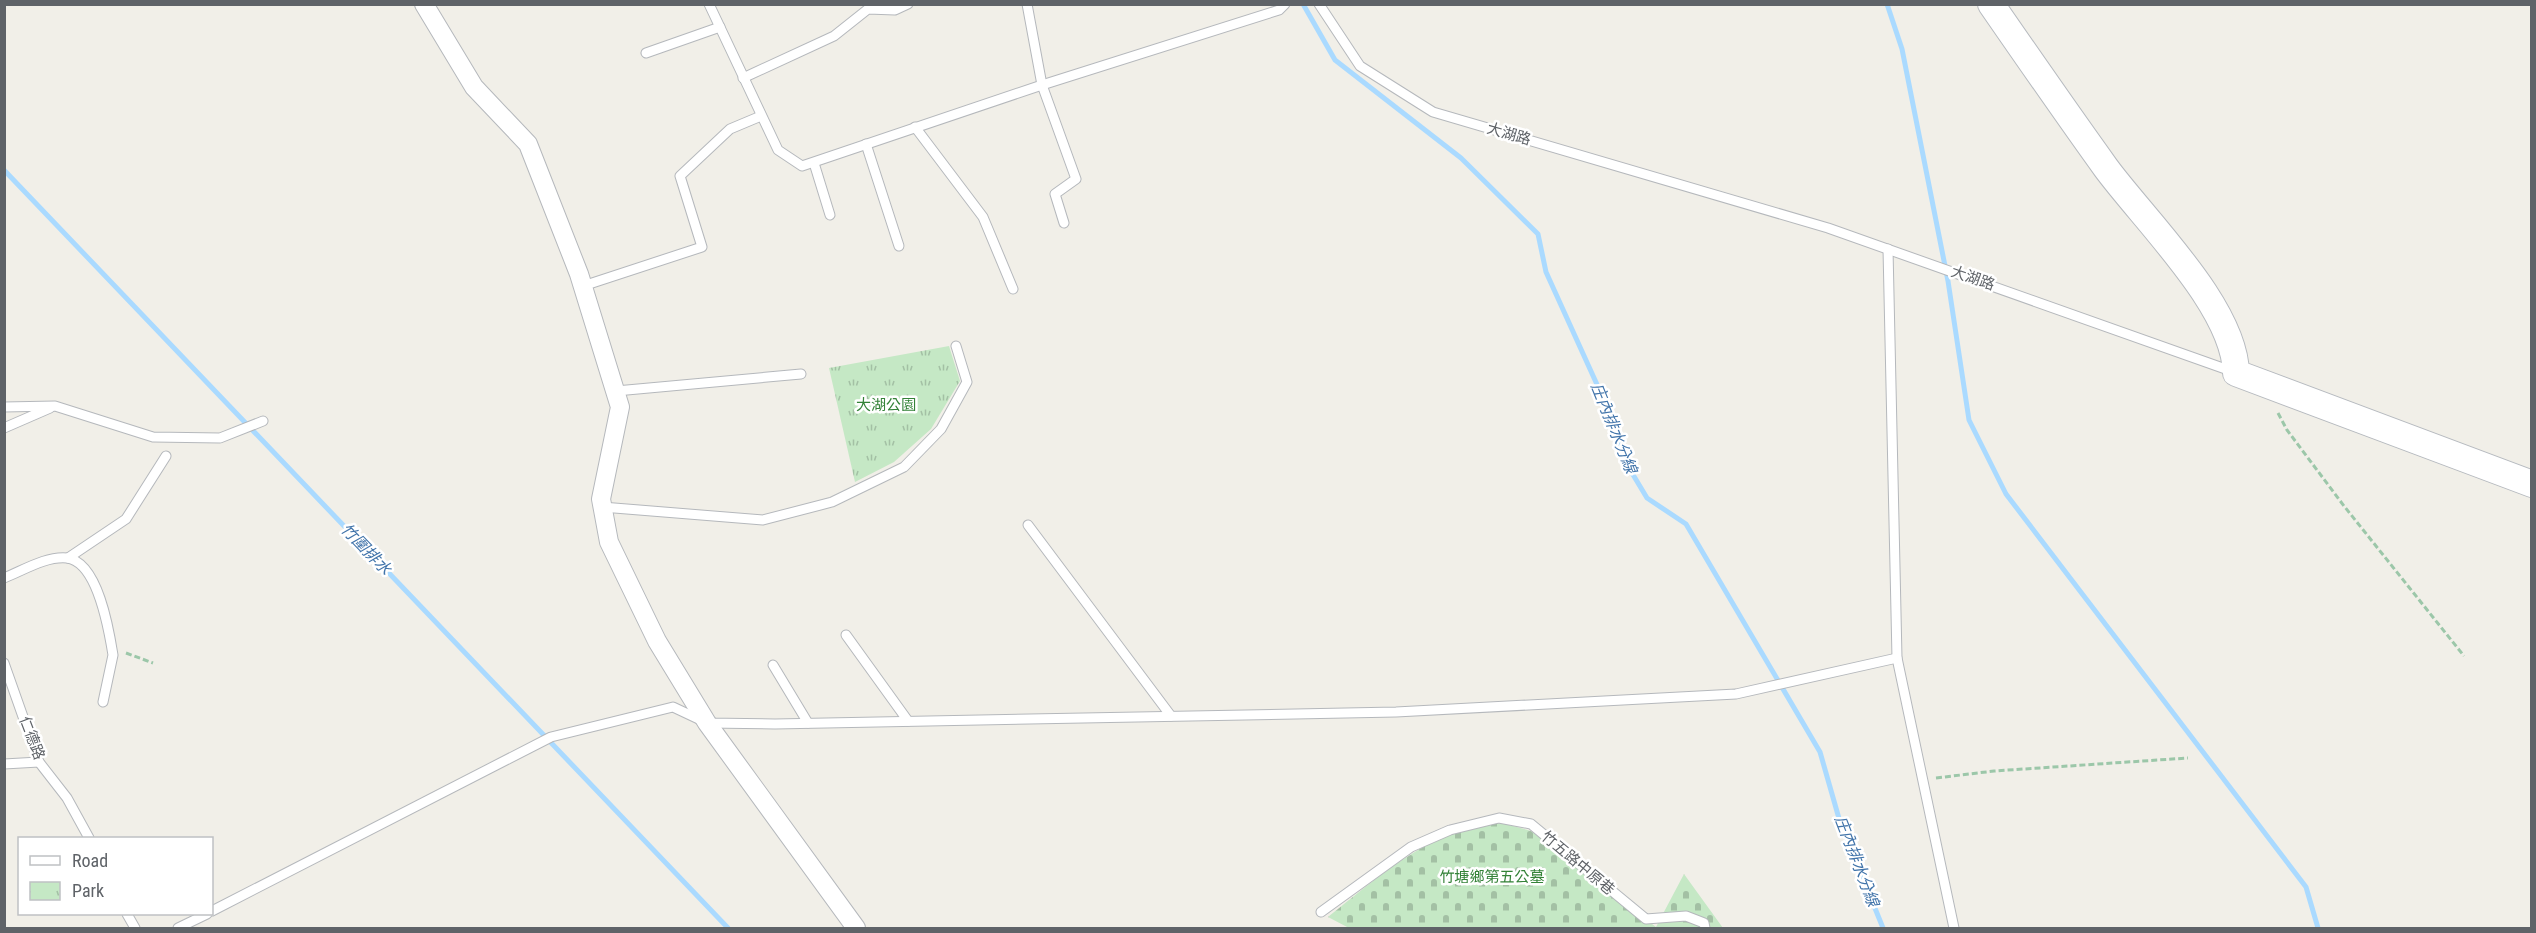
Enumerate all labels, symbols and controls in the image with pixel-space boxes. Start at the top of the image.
street label: 大湖路 [1485,119,1533,149]
street label: 大湖路 [1949,262,1997,294]
water label: 庄內排水分線 [1587,380,1642,478]
park label: 大湖公園 [856,396,916,414]
water label: 竹圍排水 [337,519,396,579]
street label: 仁德路 [16,714,48,762]
water label: 庄內排水分線 [1831,813,1884,911]
street label: 竹五路中原巷 [1538,827,1618,899]
legend [18,837,213,915]
text: Road [72,850,108,871]
park label: 竹塘鄉第五公墓 [1439,868,1545,886]
text: Park [72,880,104,901]

